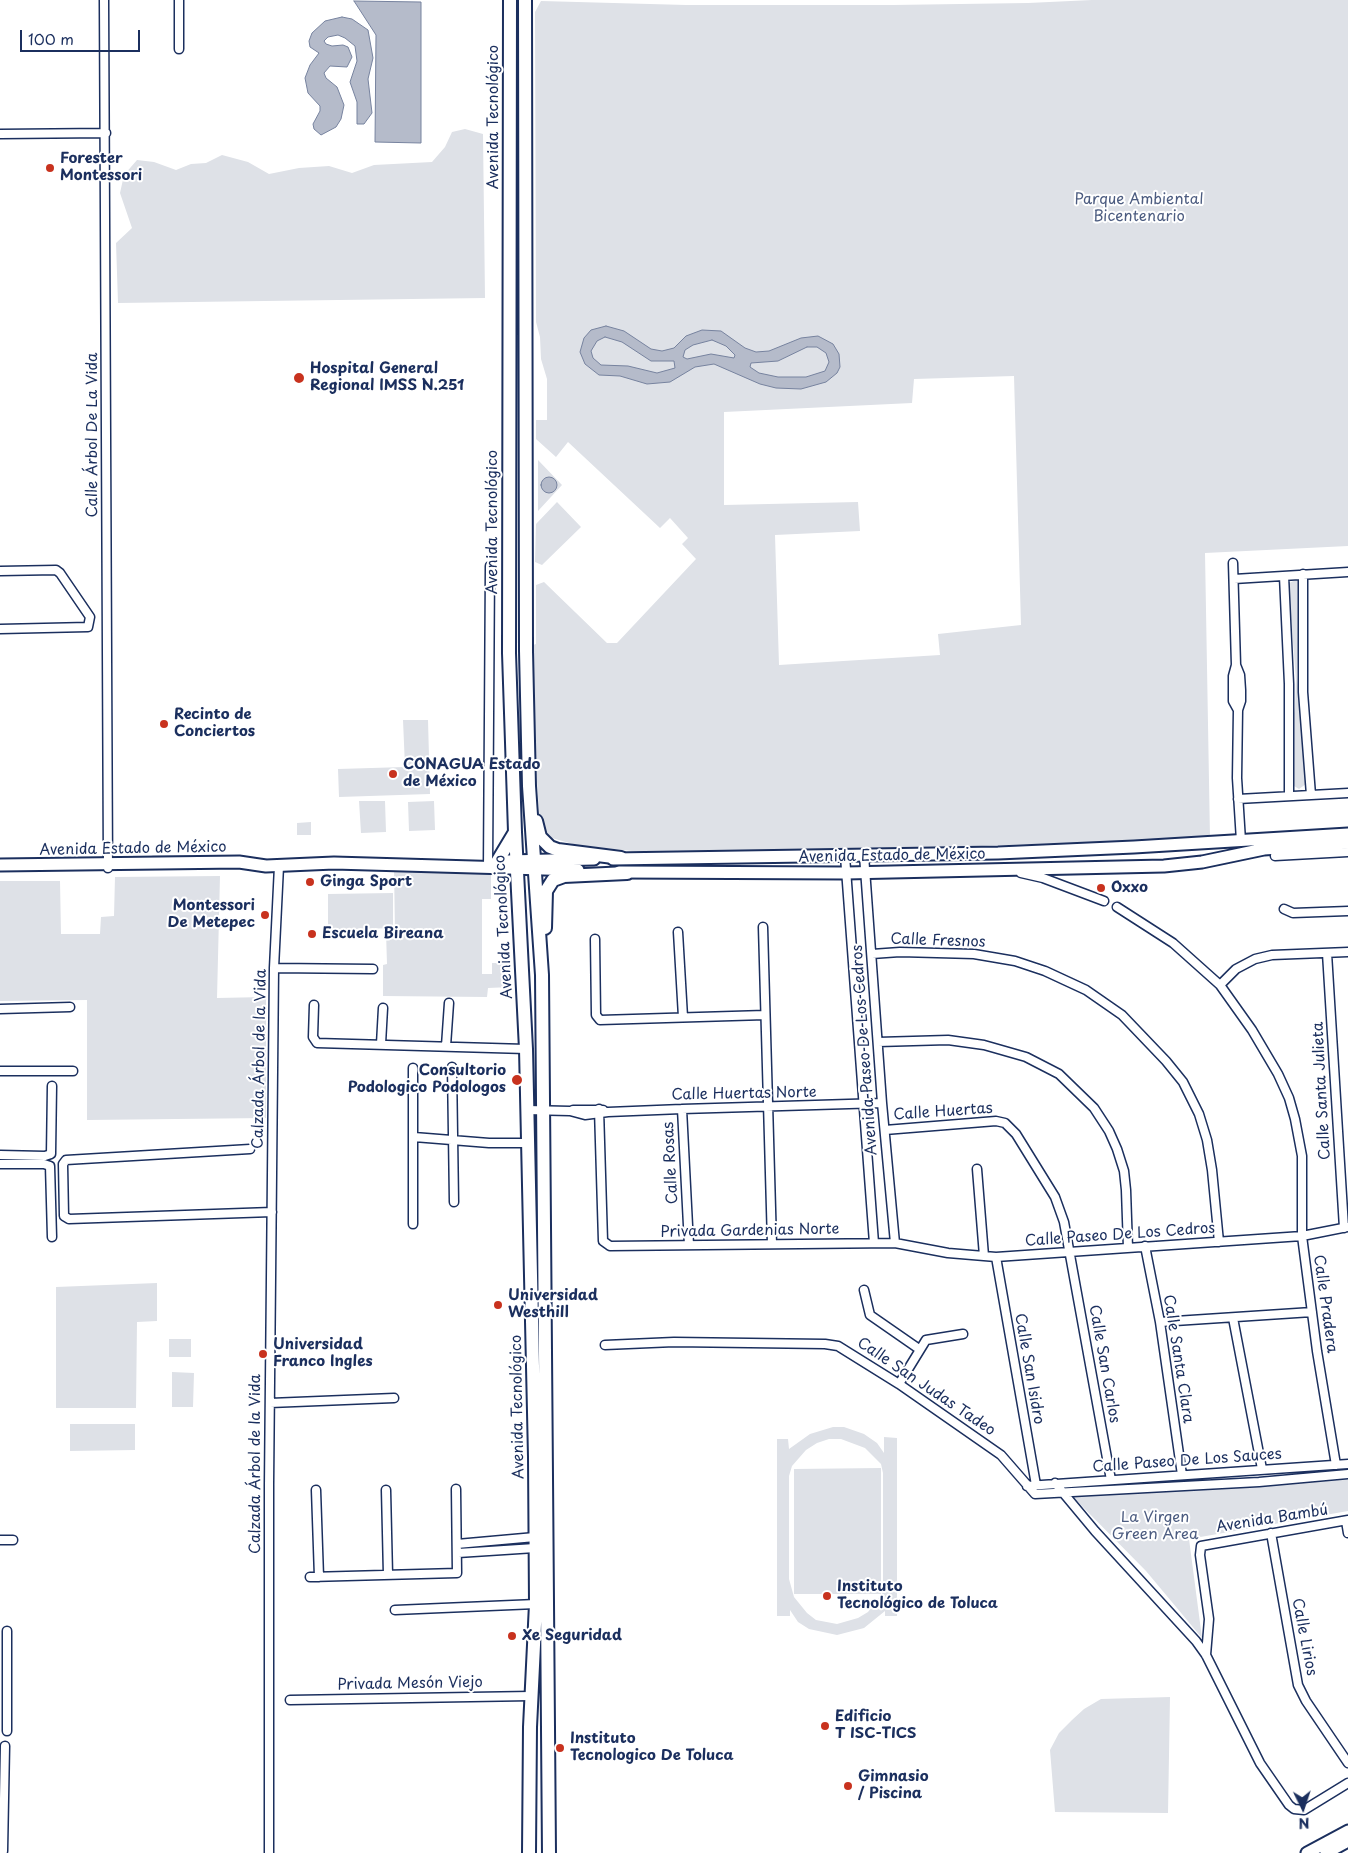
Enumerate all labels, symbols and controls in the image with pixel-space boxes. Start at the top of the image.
scale bar [22,20,142,52]
text: 100 m [28,27,74,50]
street label: Avenida Tecnológico [485,45,503,189]
place label: Forester Montessori [60,150,142,185]
marker: Forester Montessori [44,162,56,174]
park label: Parque Ambiental Bicentenario [1075,191,1203,226]
street label: Calle Árbol De La Vida [84,353,102,517]
place label: Hospital General Regional IMSS N.251 [310,360,464,395]
marker: Hospital General Regional IMSS N.251 [292,371,306,385]
street label: Avenida Tecnológico [484,450,502,594]
place label: Recinto de Conciertos [174,706,255,741]
marker: Recinto de Conciertos [158,718,170,730]
place label: CONAGUA Estado de México [403,756,540,791]
marker: CONAGUA Estado de México [387,768,399,780]
street label: Avenida Estado de México [39,838,227,860]
street label: Avenida Estado de México [798,845,986,867]
street label: Avenida Tecnológico [491,854,517,1000]
place label: Ginga Sport [320,873,412,891]
marker: Ginga Sport [304,876,316,888]
place label: Oxxo [1111,879,1148,897]
marker: Oxxo [1095,882,1107,894]
place label: Montessori De Metepec [168,897,255,932]
marker: Montessori De Metepec [259,909,271,921]
place label: Escuela Bireana [322,925,444,943]
marker: Escuela Bireana [306,928,318,940]
street label: Calle Fresnos [890,930,986,952]
street label: Avenida Paseo De Los Cedros [849,944,881,1156]
street label: Calzada Árbol de la Vida [249,969,271,1149]
street label: Calle Santa Julieta [1309,1022,1335,1160]
place label: Consultorio Podologico Podologos [348,1062,506,1097]
marker: Consultorio Podologico Podologos [510,1073,524,1087]
street label: Calle Huertas Norte [671,1084,817,1104]
street label: Calle Huertas [893,1100,993,1124]
street label: Calle Rosas [660,1121,682,1205]
street label: Calle Paseo De Los Cedros [1024,1219,1216,1251]
street label: Privada Gardenias Norte [660,1220,840,1242]
street label: Calle Pradera [1309,1254,1341,1354]
place label: Universidad Westhill [508,1287,598,1322]
street label: Calle Santa Clara [1159,1294,1197,1424]
marker: Universidad Westhill [492,1299,504,1311]
street label: Calle San Carlos [1085,1304,1123,1424]
street label: Calle San Isidro [1010,1312,1048,1426]
street label: Calle San Judas Tadeo [853,1334,999,1440]
street label: Avenida Tecnológico [508,1335,528,1479]
place label: Universidad Franco Ingles [273,1336,373,1371]
marker: Universidad Franco Ingles [257,1348,269,1360]
street label: Calzada Árbol de la Vida [247,1374,265,1554]
street label: Calle Paseo De Los Sauces [1092,1445,1282,1477]
street label: Avenida Bambú [1215,1501,1329,1537]
park label: La Virgen Green Area [1112,1509,1198,1544]
place label: Instituto Tecnológico de Toluca [837,1578,998,1613]
marker: Instituto Tecnológico de Toluca [821,1590,833,1602]
street label: Calle Lirios [1288,1597,1320,1677]
place label: Xe Seguridad [522,1627,622,1645]
marker: Xe Seguridad [506,1630,518,1642]
street label: Privada Mesón Viejo [337,1674,483,1694]
place label: Edificio T ISC-TICS [835,1708,916,1743]
marker: Edificio T ISC-TICS [819,1720,831,1732]
place label: Instituto Tecnologico De Toluca [570,1730,734,1765]
marker: Instituto Tecnologico De Toluca [554,1742,566,1754]
place label: Gimnasio / Piscina [858,1768,929,1803]
marker: Gimnasio / Piscina [842,1780,854,1792]
north arrow [1278,1783,1328,1833]
text: N [1298,1813,1310,1834]

